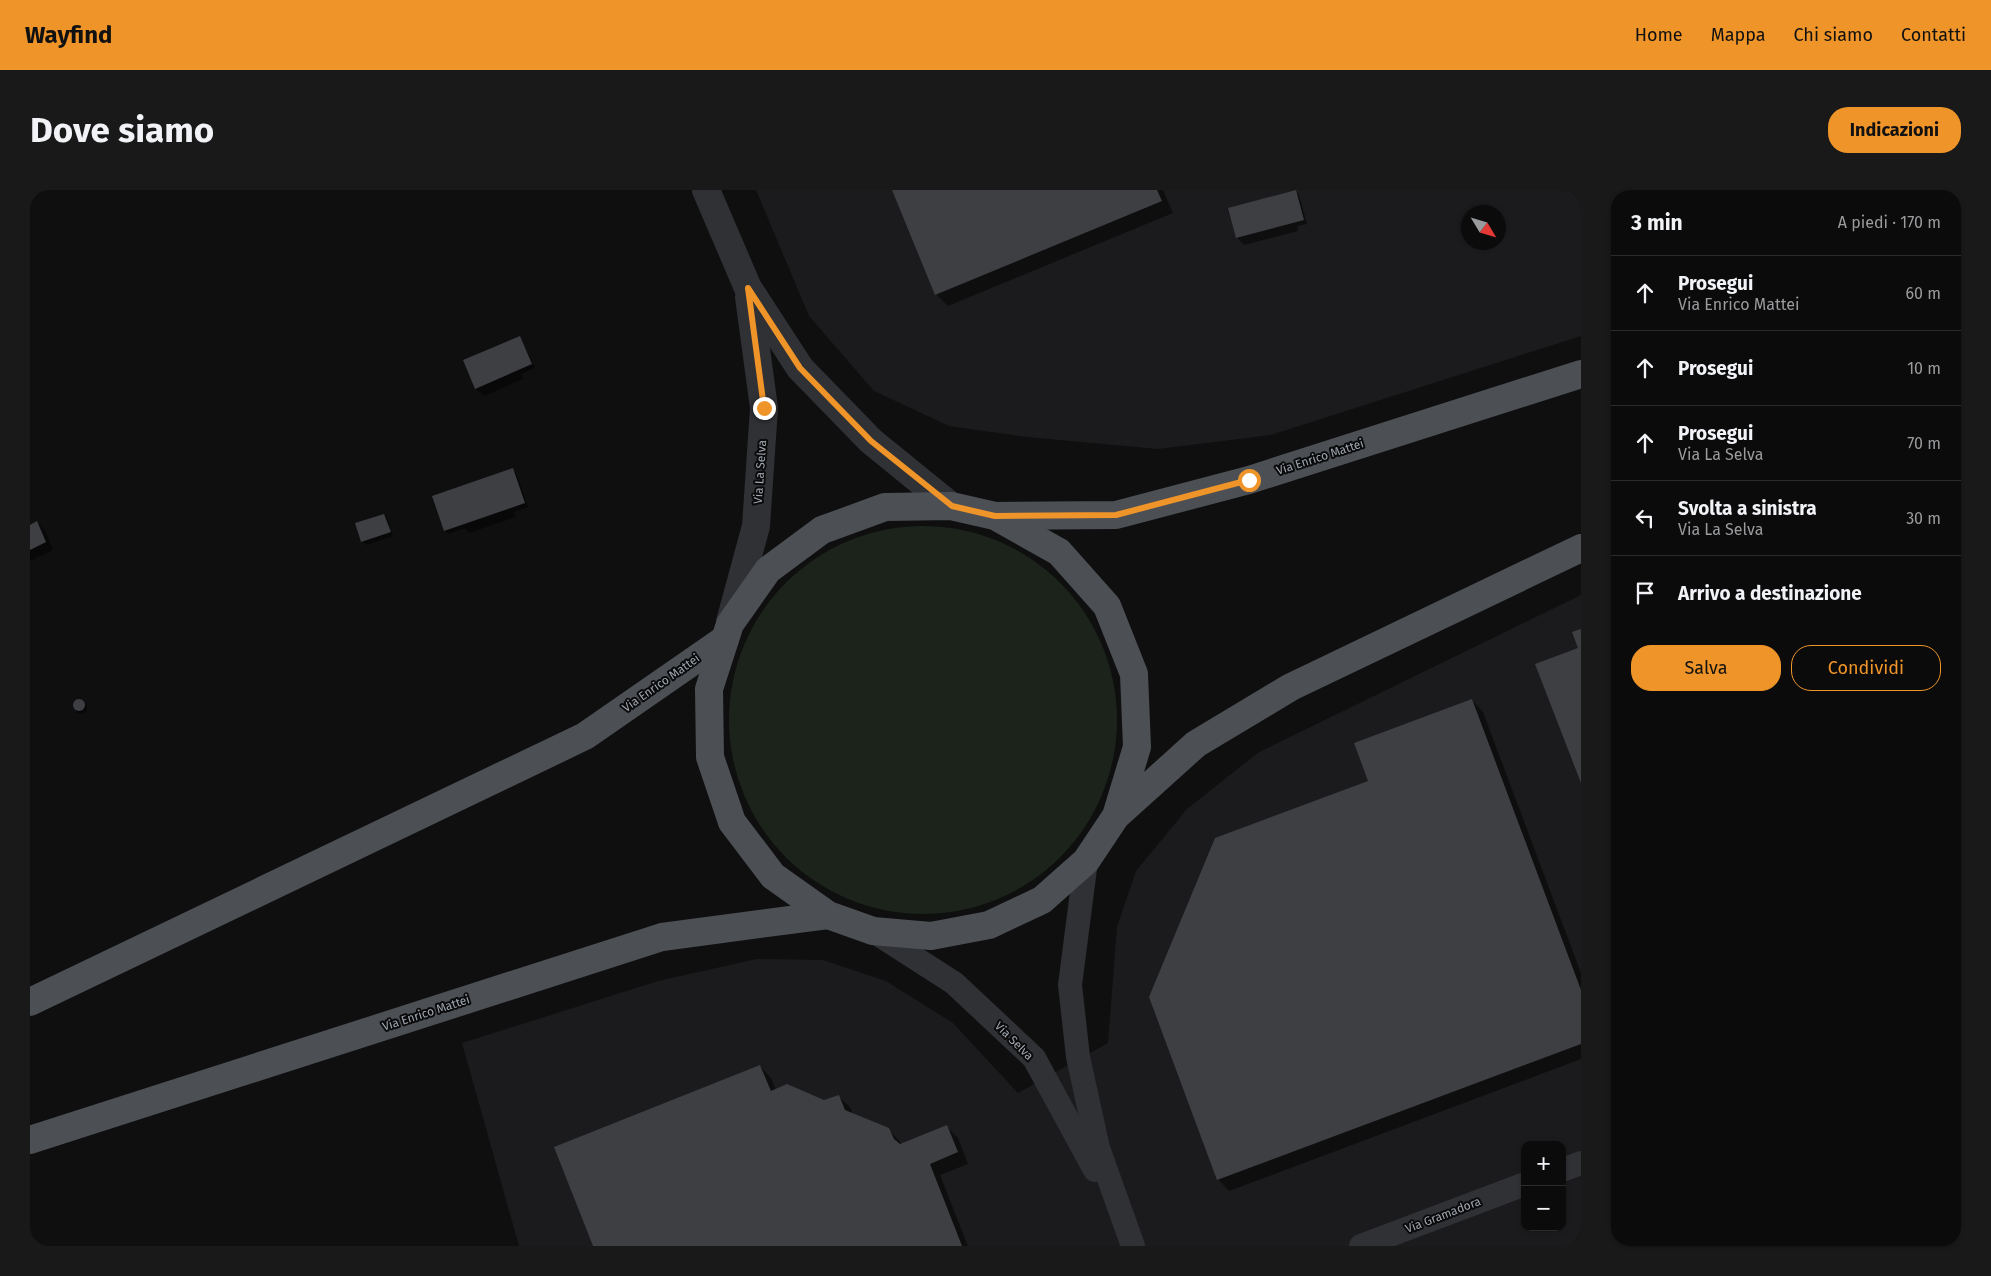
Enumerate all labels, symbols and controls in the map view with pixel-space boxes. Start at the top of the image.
text: Wayfind [25,21,112,49]
text: Home [1635,24,1683,46]
text: Mappa [1711,24,1765,46]
text: Chi siamo [1793,24,1873,46]
text: Contatti [1901,24,1966,46]
button: Indicazioni [1828,107,1961,153]
text: Dove siamo [30,109,214,151]
north arrow [1461,205,1506,250]
text: 3 min [1631,210,1683,236]
text: A piedi · 170 m [1838,213,1941,232]
text: Prosegui [1678,272,1753,295]
icon: ahead [1631,279,1659,307]
text: 60 m [1906,284,1941,303]
text: Via Enrico Mattei [1678,295,1799,314]
icon: ahead [1631,354,1659,382]
text: Prosegui [1678,357,1753,380]
text: 10 m [1907,359,1941,378]
route end [753,397,776,420]
text: Prosegui [1678,422,1753,445]
icon: ahead [1631,429,1659,457]
text: 70 m [1907,434,1941,453]
street label: Via Enrico Mattei [1275,436,1365,478]
street label: Via La Selva [751,440,769,504]
text: Via La Selva [1678,445,1763,464]
route start [1238,469,1261,492]
text: Svolta a sinistra [1678,497,1817,520]
icon: left [1631,504,1659,532]
text: 30 m [1906,509,1941,528]
text: Via La Selva [1678,520,1763,539]
icon: arrive [1631,579,1659,607]
text: Arrivo a destinazione [1678,582,1862,605]
button: Salva [1631,645,1781,691]
button: Condividi [1791,645,1941,691]
street label: Via Enrico Mattei [620,651,702,715]
street label: Via Enrico Mattei [381,992,471,1034]
street label: Via Selva [992,1019,1036,1063]
map controls [1521,1141,1566,1231]
button: + [1521,1141,1566,1186]
button: − [1521,1186,1566,1231]
street label: Via Gramadora [1403,1194,1483,1236]

